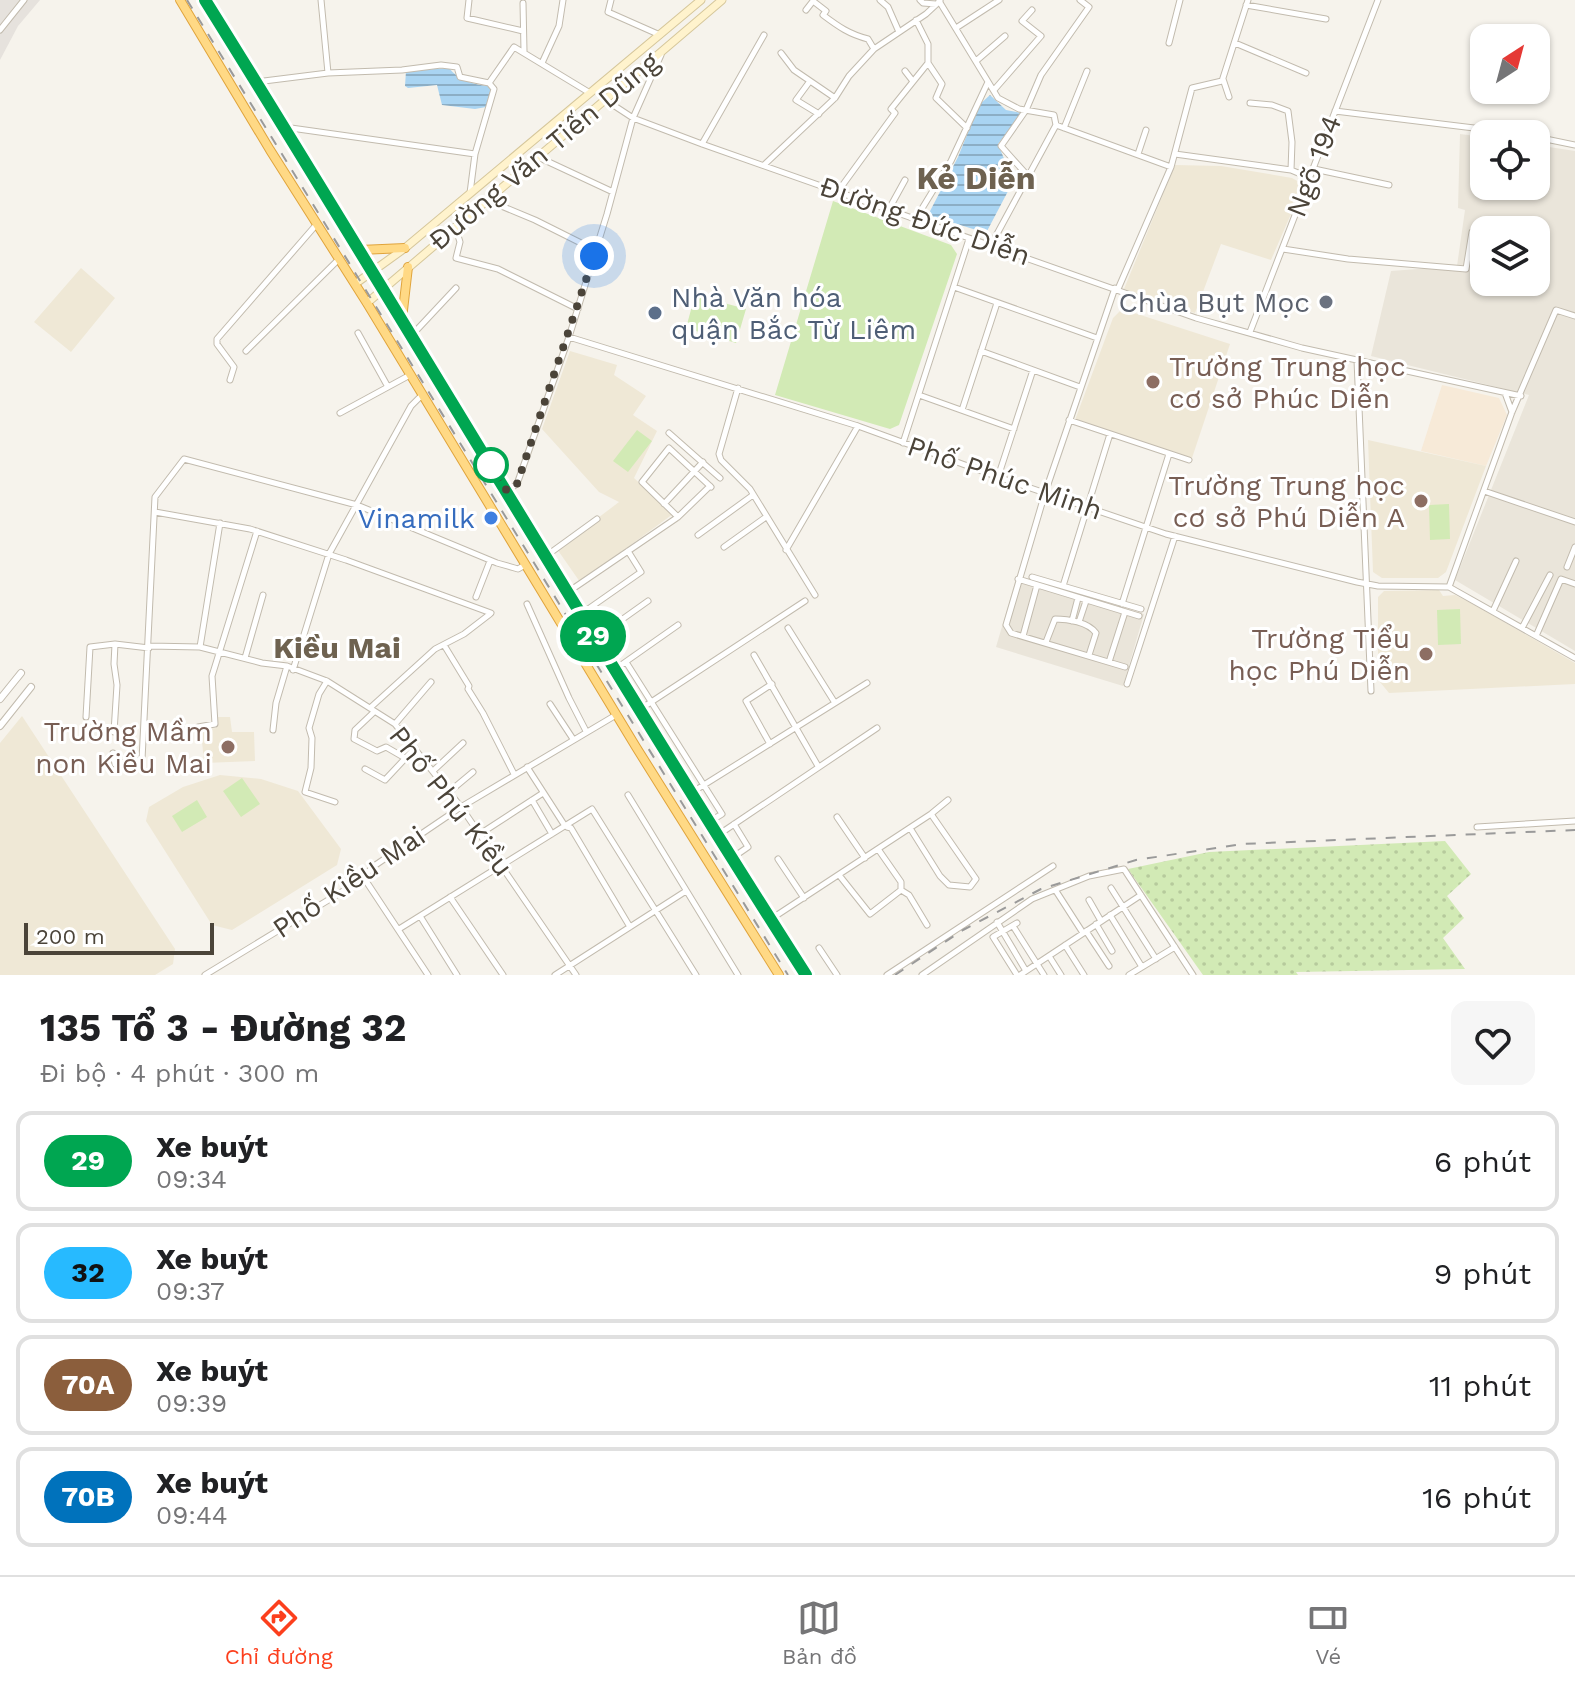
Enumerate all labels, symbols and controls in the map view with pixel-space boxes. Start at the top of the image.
north arrow [1470,24,1550,104]
map controls [1470,24,1550,296]
street label: Đường Văn Tiến Dũng [422,45,666,257]
street label: Ngõ 194 [1280,110,1348,222]
button: locate [1470,120,1550,200]
district label: Kẻ Diễn [916,159,1036,197]
street label: Đường Đức Diễn [815,169,1035,273]
button: layers [1470,216,1550,296]
your location [574,236,614,276]
place label: Nhà Văn hóa quận Bắc Từ Liêm [671,281,916,346]
place label: Chùa Bụt Mọc [1118,286,1310,319]
marker: Chùa Bụt Mọc [1317,293,1335,311]
marker: Nhà Văn hóa quận Bắc Từ Liêm [646,304,664,322]
place label: Trường Trung học cơ sở Phúc Diễn [1169,350,1406,415]
marker: Trường Trung học cơ sở Phúc Diễn [1144,373,1162,391]
street label: Phố Phúc Minh [903,429,1107,527]
unlabelled marker [474,448,508,482]
place label: Trường Trung học cơ sở Phú Diễn A [1168,469,1405,534]
marker: Trường Trung học cơ sở Phú Diễn A [1412,492,1430,510]
place label: Vinamilk [358,502,475,535]
marker: Vinamilk [482,509,500,527]
line badge: 29 [557,610,629,662]
text: 29 [576,619,610,652]
place label: Trường Tiểu học Phú Diễn [1228,622,1410,687]
district label: Kiều Mai [273,630,401,665]
marker: Trường Tiểu học Phú Diễn [1417,645,1435,663]
place label: Trường Mầm non Kiều Mai [35,715,212,780]
street label: Phố Phú Kiều [382,719,520,883]
marker: Trường Mầm non Kiều Mai [219,738,237,756]
street label: Phố Kiều Mai [267,819,431,945]
scale bar [24,919,214,955]
text: 200 m [36,924,105,949]
button: heart [1451,1001,1535,1085]
text: 135 Tổ 3 - Đường 32 [40,1006,406,1050]
text: Đi bộ · 4 phút · 300 m [40,1058,319,1088]
text: Xe buýt [156,1129,268,1164]
text: 29 [71,1144,105,1177]
text: 6 phút [1434,1144,1531,1179]
text: 09:34 [156,1164,227,1194]
text: Xe buýt [156,1241,268,1276]
text: 32 [71,1256,105,1289]
text: 9 phút [1434,1256,1531,1291]
text: 09:37 [156,1276,225,1306]
text: Xe buýt [156,1353,268,1388]
text: 70A [61,1368,115,1401]
text: 11 phút [1429,1368,1531,1403]
text: 09:39 [156,1388,227,1418]
text: Xe buýt [156,1465,268,1500]
text: 70B [61,1480,115,1513]
text: 16 phút [1422,1480,1531,1515]
text: 09:44 [156,1500,228,1530]
tab: Chỉ đường [225,1596,333,1669]
tab: Bản đồ [782,1596,857,1669]
tab: Vé [1306,1596,1350,1669]

